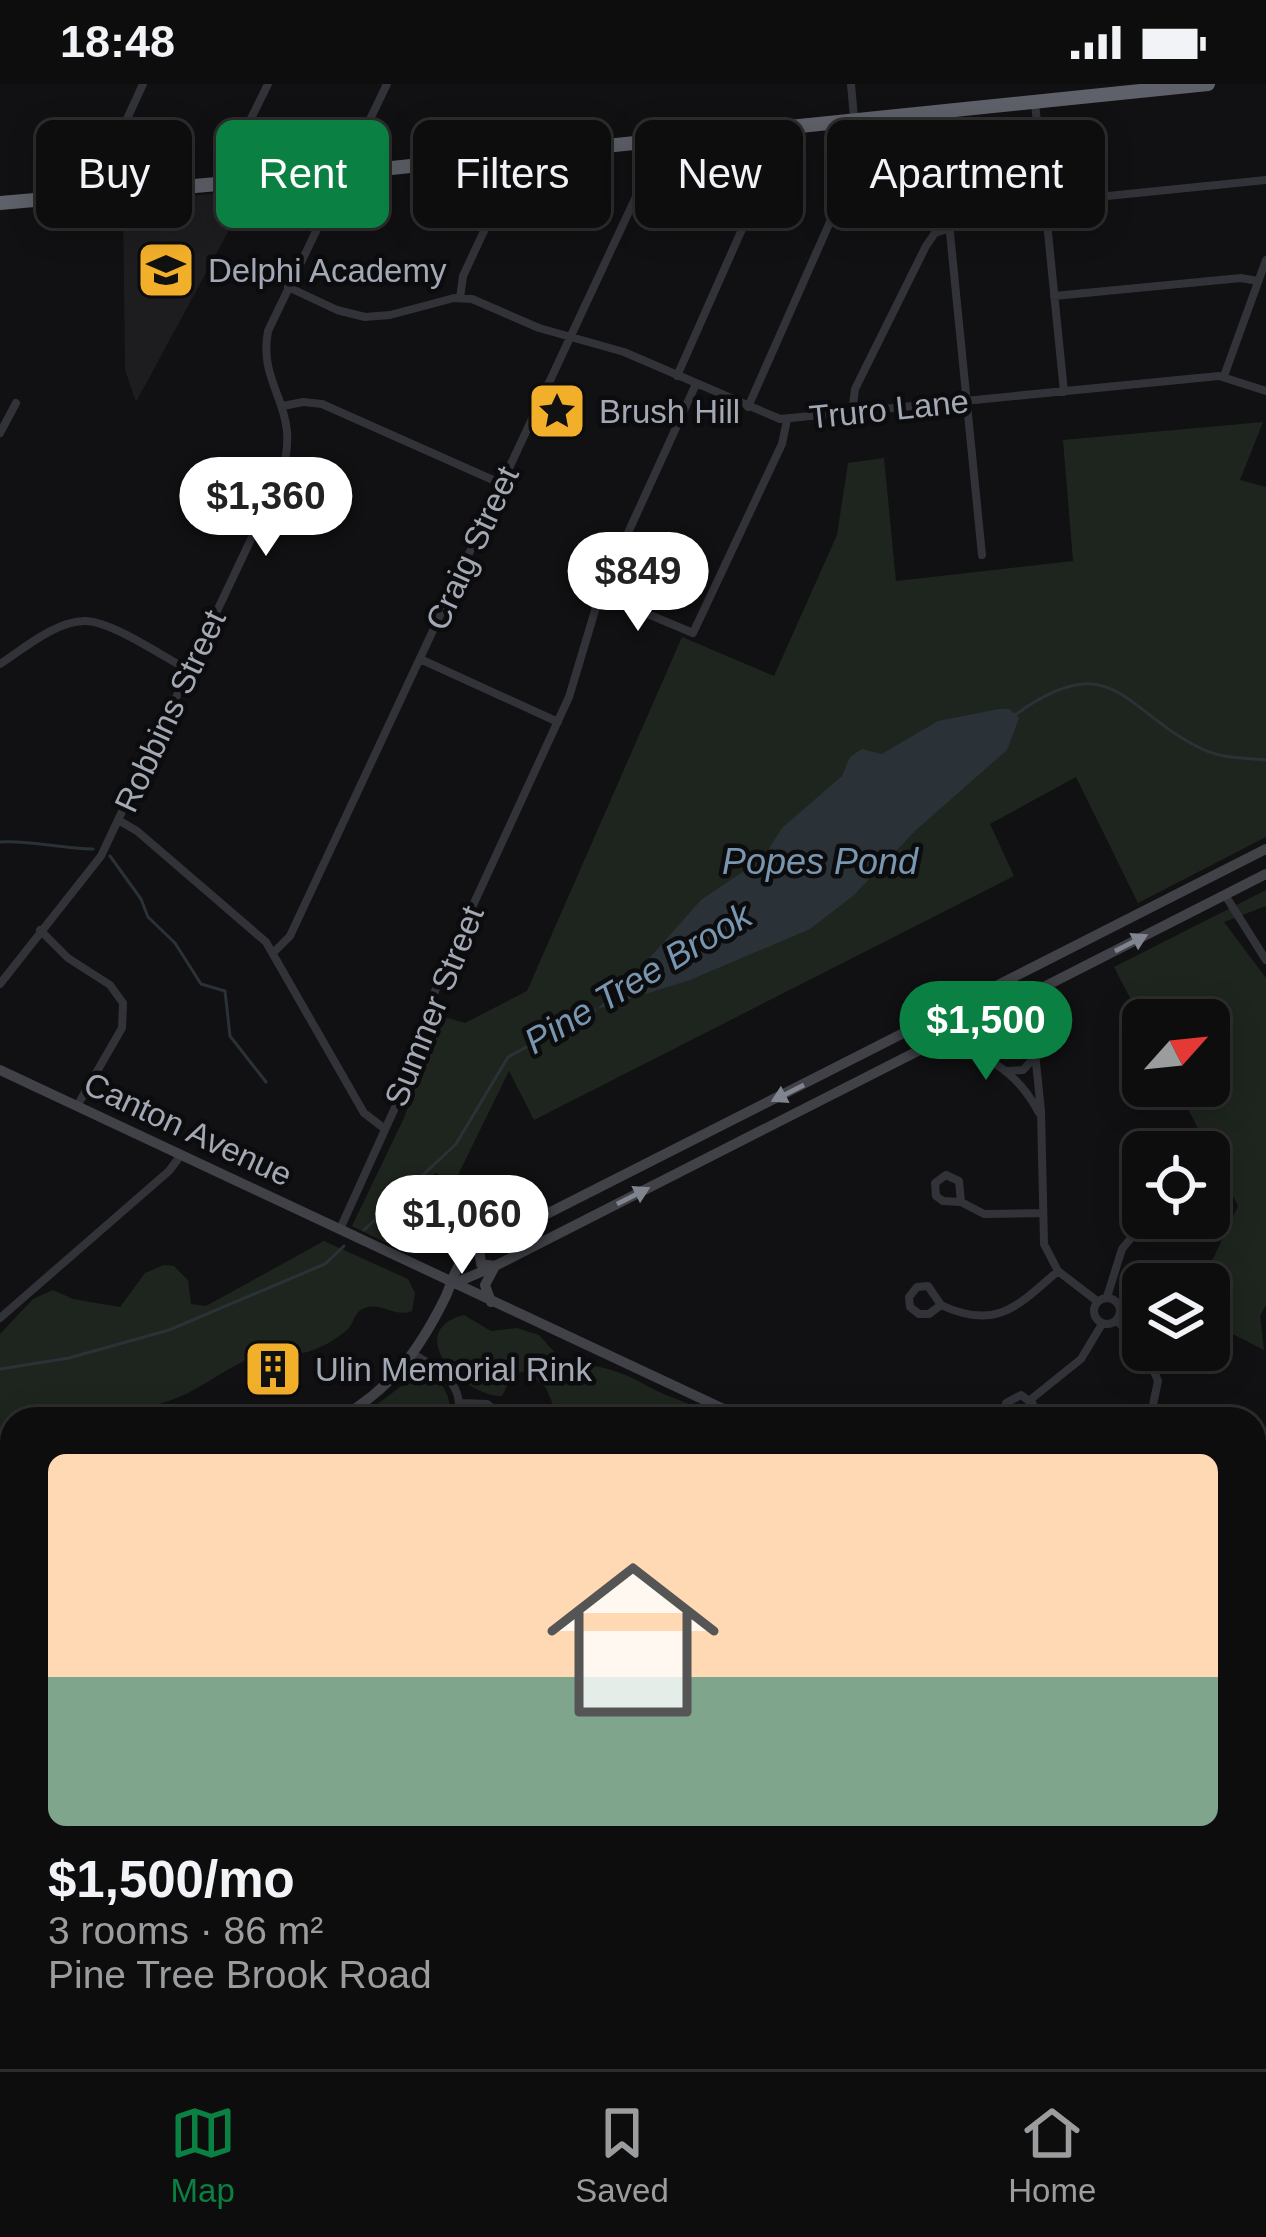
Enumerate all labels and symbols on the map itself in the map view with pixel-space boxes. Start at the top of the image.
school or university icon: Delphi Academy [135,239,197,301]
place label: Delphi Academy [208,252,447,289]
place icon: Brush Hill [526,380,588,442]
street label: Truro Lane [807,382,971,436]
place label: Brush Hill [599,393,740,430]
pin: $1,360 [168,457,364,559]
street label: Craig Street [418,460,526,636]
pin: $849 [567,532,709,634]
street label: Robbins Street [107,604,233,818]
water label: Popes Pond [722,841,919,882]
water label: Pine Tree Brook [517,893,761,1062]
street label: Sumner Street [377,900,491,1112]
one-way arrow [1113,934,1148,954]
pin: $1,500 [888,981,1084,1083]
north arrow [1122,999,1230,1107]
street label: Canton Avenue [78,1065,298,1193]
one-way arrow [770,1082,805,1102]
pin: $1,060 [364,1175,560,1277]
one-way arrow [616,1186,651,1206]
building icon: Ulin Memorial Rink [242,1338,304,1400]
place label: Ulin Memorial Rink [315,1351,592,1388]

